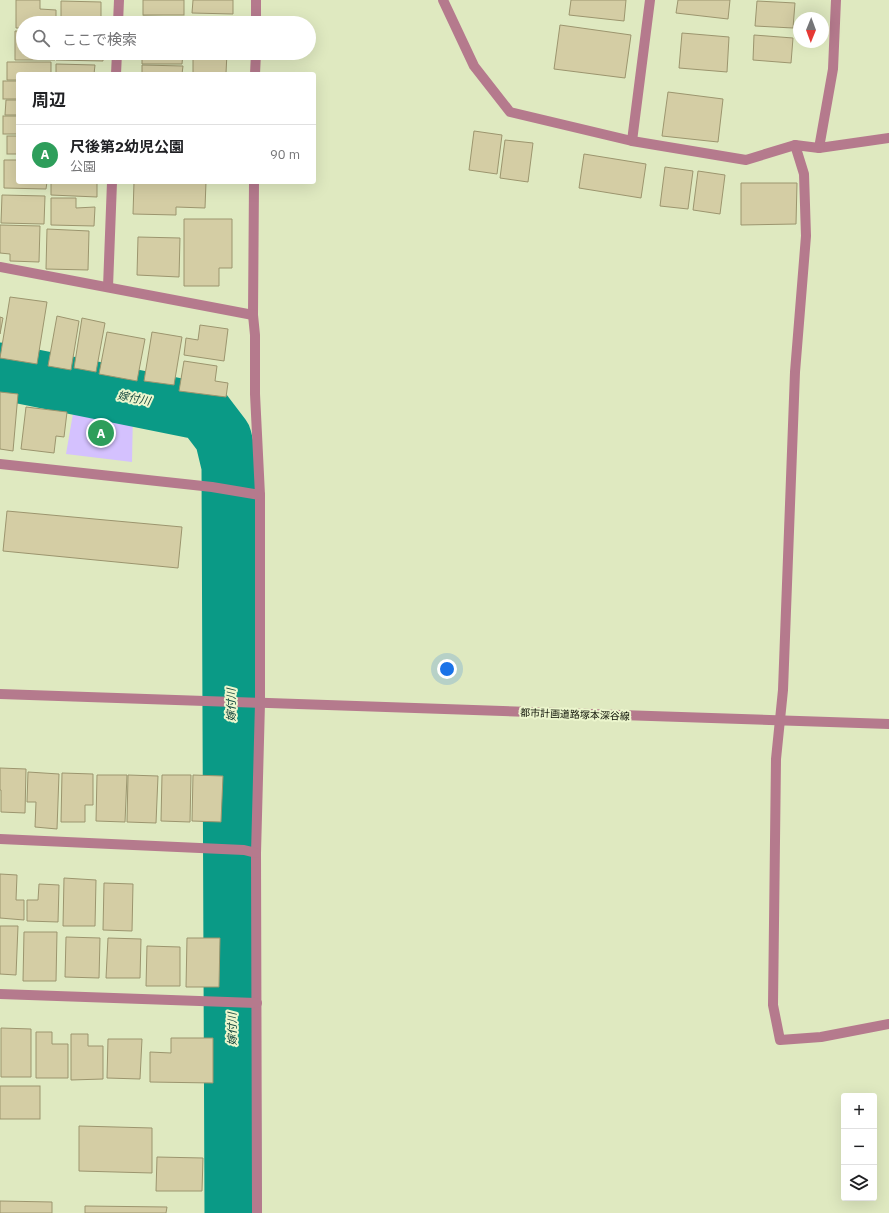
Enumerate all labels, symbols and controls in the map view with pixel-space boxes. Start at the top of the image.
north arrow [793,12,829,48]
search box [16,16,316,60]
icon: search [30,27,52,49]
text: ここで検索 [62,30,137,49]
text: 周辺 [32,89,66,111]
text: 尺後第2幼児公園 [70,137,184,156]
text: A [41,146,49,163]
text: 90 m [270,146,300,163]
text: 公園 [70,158,96,175]
water label: 嫁付川 [116,388,153,408]
pin: A [88,418,114,448]
your location [437,659,457,679]
water label: 嫁付川 [224,688,238,722]
street label: 都市計画道路塚本深谷線 [520,706,630,723]
water label: 嫁付川 [225,1012,239,1046]
map controls [841,1093,877,1201]
button: + [841,1093,877,1129]
button: − [841,1129,877,1165]
button: layers [841,1165,877,1201]

